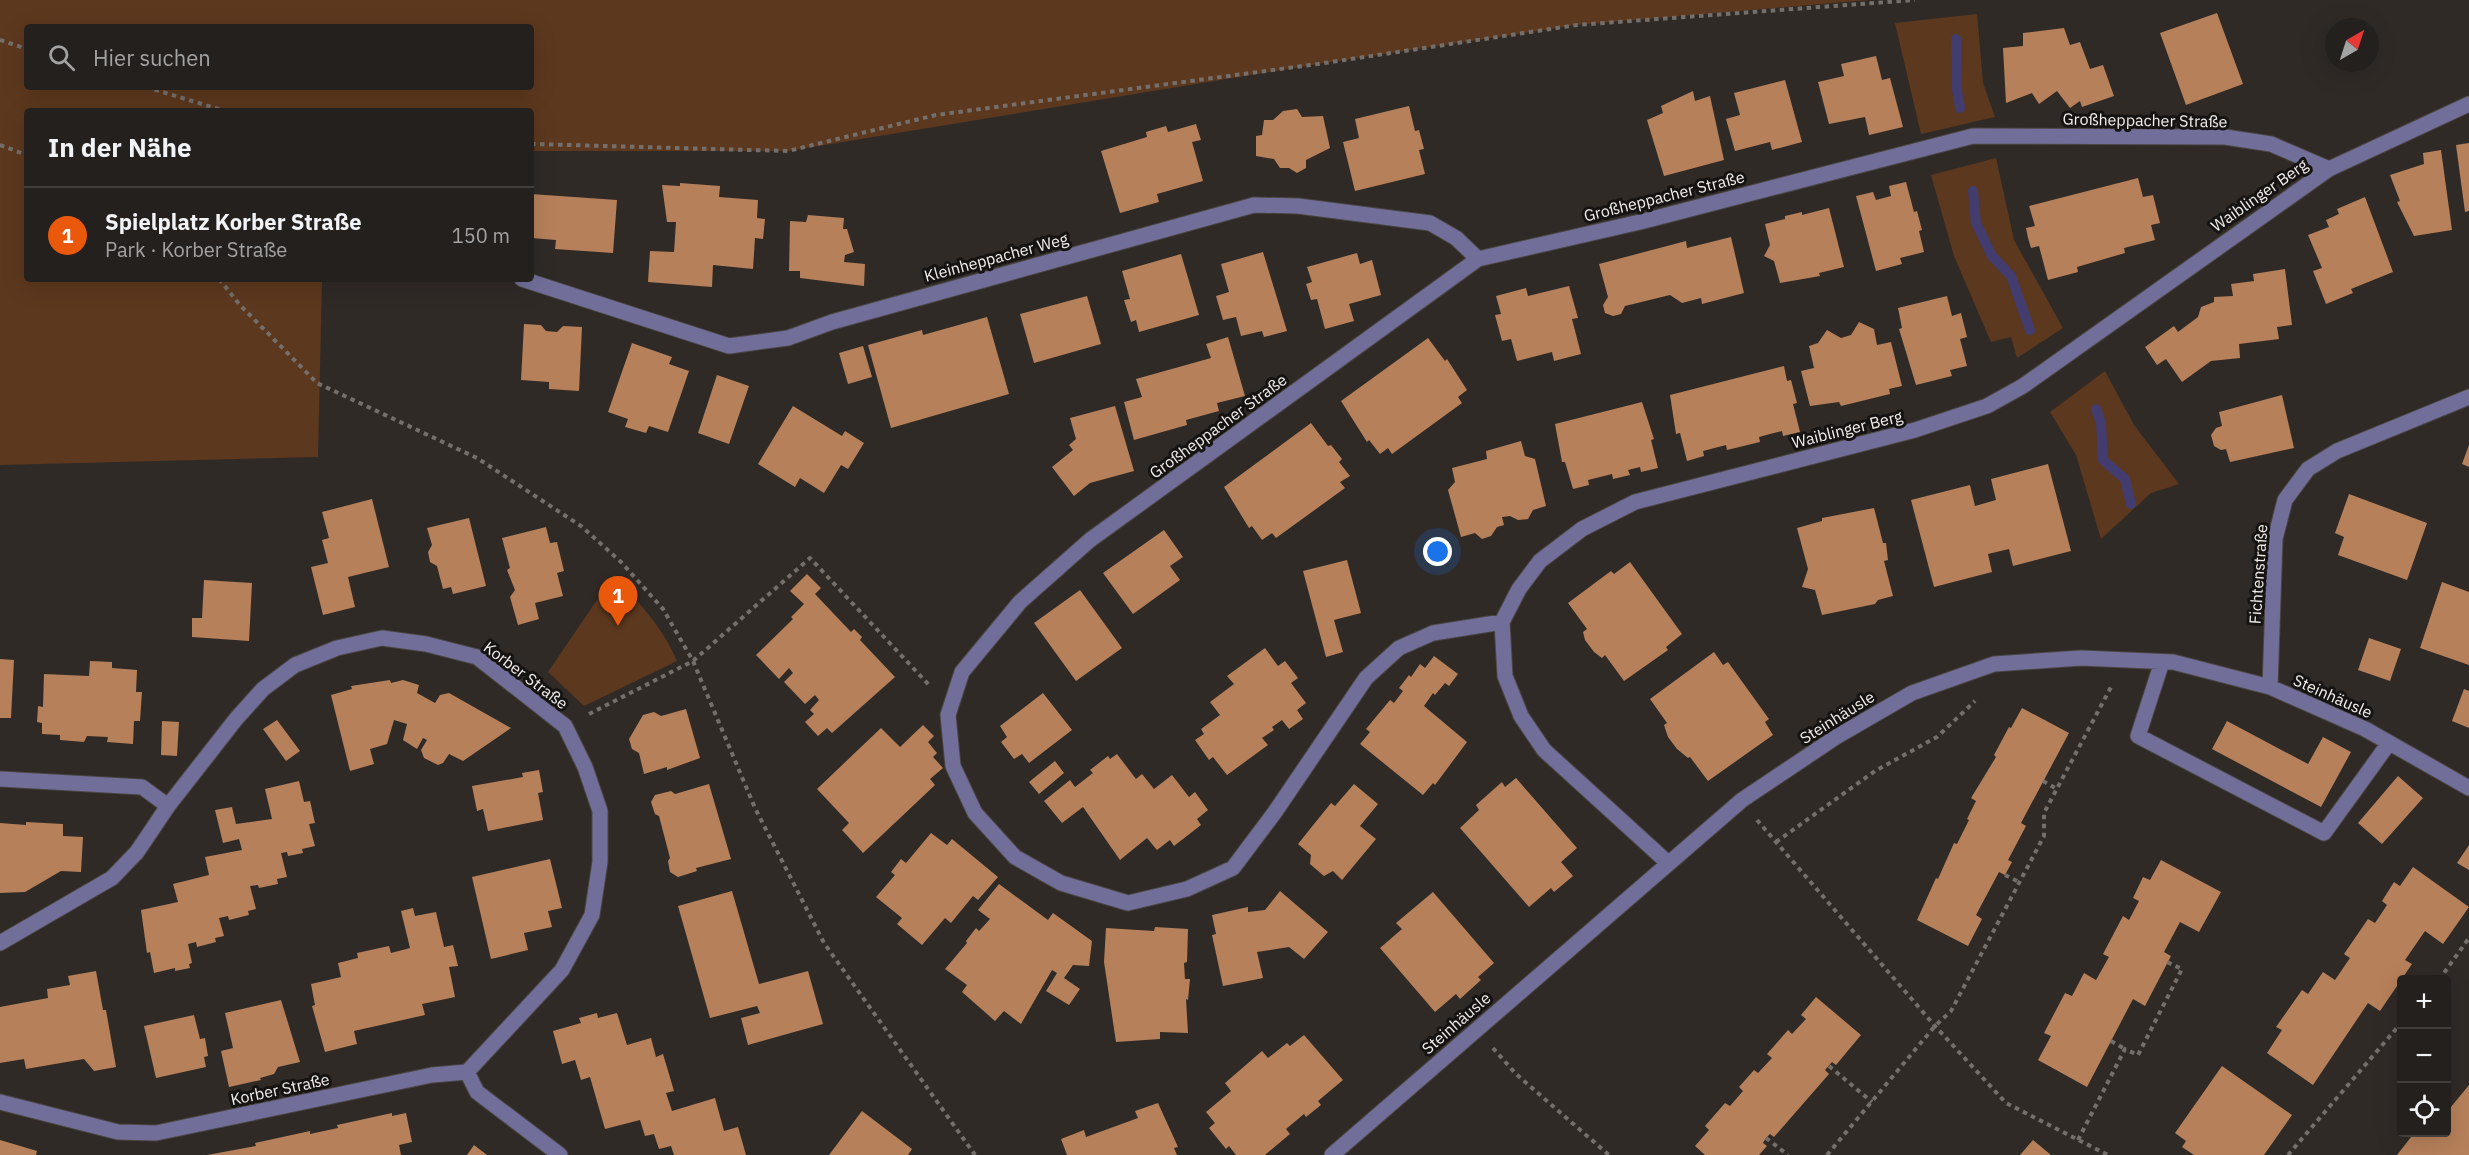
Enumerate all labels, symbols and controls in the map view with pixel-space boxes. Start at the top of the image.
north arrow [2325,18,2379,72]
search box [24,24,534,90]
icon: search [45,41,78,74]
text: Hier suchen [93,43,211,72]
street label: Großheppacher Straße [2062,109,2228,131]
text: In der Nähe [48,130,192,164]
street label: Waiblinger Berg [2207,154,2312,236]
street label: Großheppacher Straße [1582,166,1747,226]
text: Spielplatz Korber Straße [105,207,362,236]
text: 1 [62,222,74,249]
text: 150 m [452,222,510,249]
street label: Kleinheppacher Weg [922,228,1071,286]
text: Park · Korber Straße [105,236,287,263]
street label: Großheppacher Straße [1145,369,1291,483]
street label: Waiblinger Berg [1790,405,1905,452]
street label: Fichtenstraße [2245,523,2271,625]
your location [1423,537,1452,566]
pin: 1 [598,576,638,626]
street label: Korber Straße [480,637,572,713]
street label: Steinhäusle [2290,670,2376,722]
street label: Steinhäusle [1796,686,1878,748]
map controls [2397,975,2451,1137]
button: + [2397,975,2451,1029]
street label: Steinhäusle [1418,988,1495,1058]
button: − [2397,1029,2451,1083]
street label: Korber Straße [229,1069,331,1109]
button: locate [2397,1083,2451,1137]

